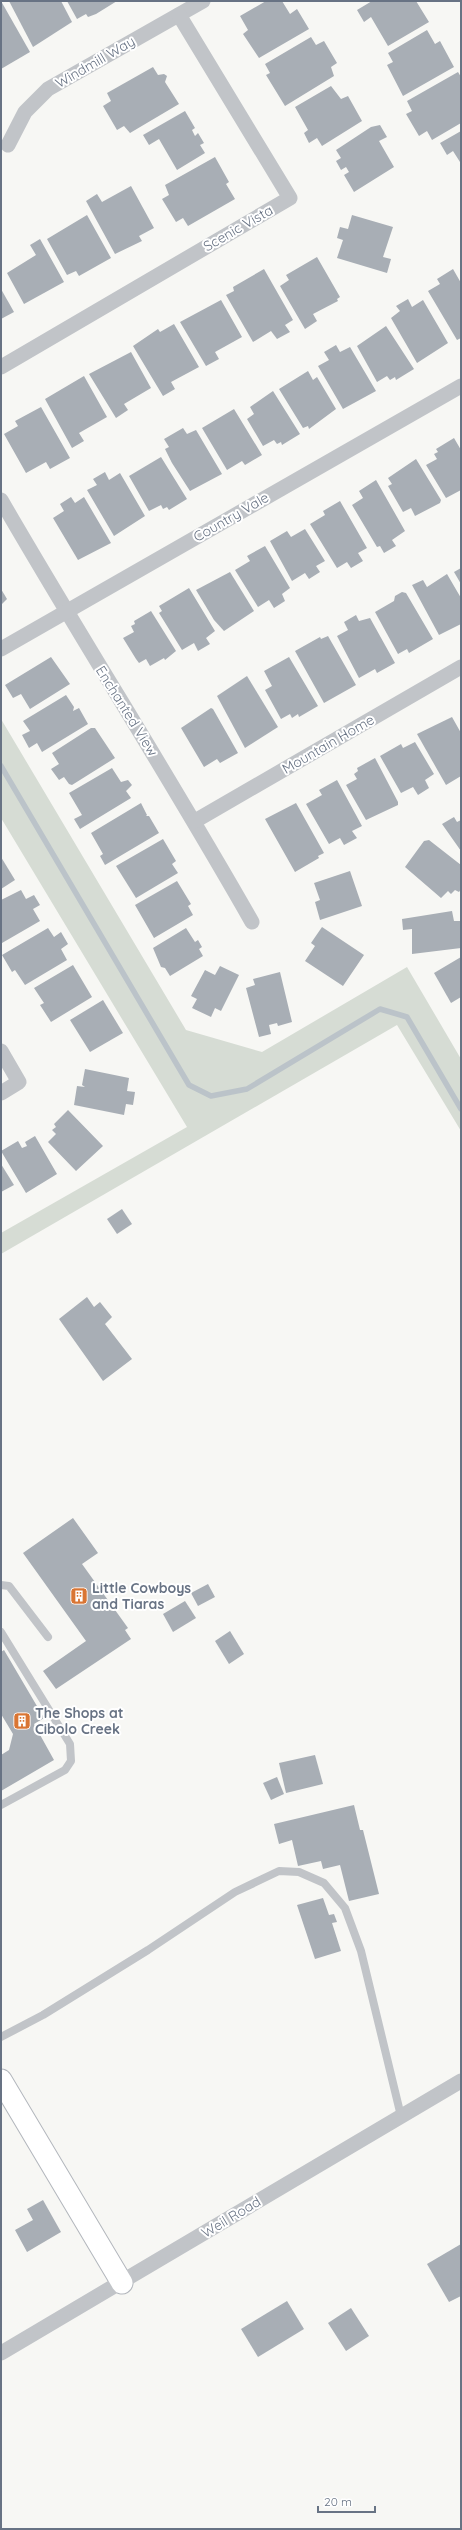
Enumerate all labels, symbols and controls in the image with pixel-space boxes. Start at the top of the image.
street label: Windmill Way [52,32,138,92]
street label: Scenic Vista [200,201,276,255]
street label: Country Vale [190,488,272,546]
street label: Enchanted View [92,662,162,760]
street label: Mountain Home [279,710,377,778]
place label: Little Cowboys and Tiaras [92,1579,191,1613]
building icon: Little Cowboys and Tiaras [69,1586,89,1606]
place label: The Shops at Cibolo Creek [35,1704,124,1738]
building icon: The Shops at Cibolo Creek [12,1711,32,1731]
street label: Weil Road [198,2192,264,2242]
scale bar [318,2488,375,2514]
text: 20 m [324,2494,352,2509]

